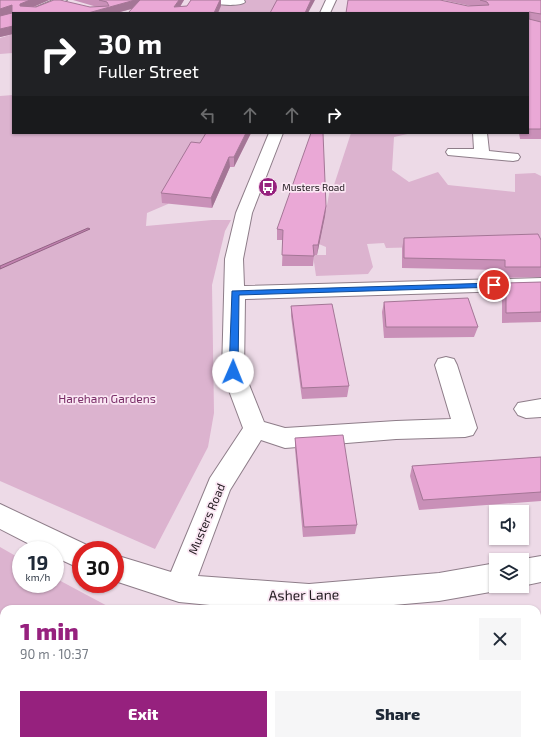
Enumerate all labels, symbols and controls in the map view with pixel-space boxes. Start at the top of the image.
text: 30 m [98,26,162,60]
icon: right [32,28,84,80]
text: Fuller Street [98,60,199,82]
icon: left [197,104,219,126]
icon: ahead [239,104,261,126]
icon: ahead [281,104,303,126]
icon: right [323,104,345,126]
bus stop icon: Musters Road [257,176,279,198]
place label: Musters Road [282,181,345,193]
pin [477,268,511,302]
icon: arrive [483,274,505,296]
position arrow [212,351,254,393]
park label: Hareham Gardens [58,391,156,405]
street label: Musters Road [185,481,227,556]
map controls [489,505,529,593]
button: sound [489,505,529,545]
speed limit sign: 30 [72,541,124,593]
text: 19 [28,550,48,574]
button: layers [489,553,529,593]
text: km/h [26,571,50,583]
street label: Asher Lane [269,585,339,604]
text: 1 min [20,616,79,645]
button: close [479,618,521,660]
text: 90 m · 10:37 [20,646,88,662]
button: Exit [20,691,267,737]
button: Share [275,691,521,737]

